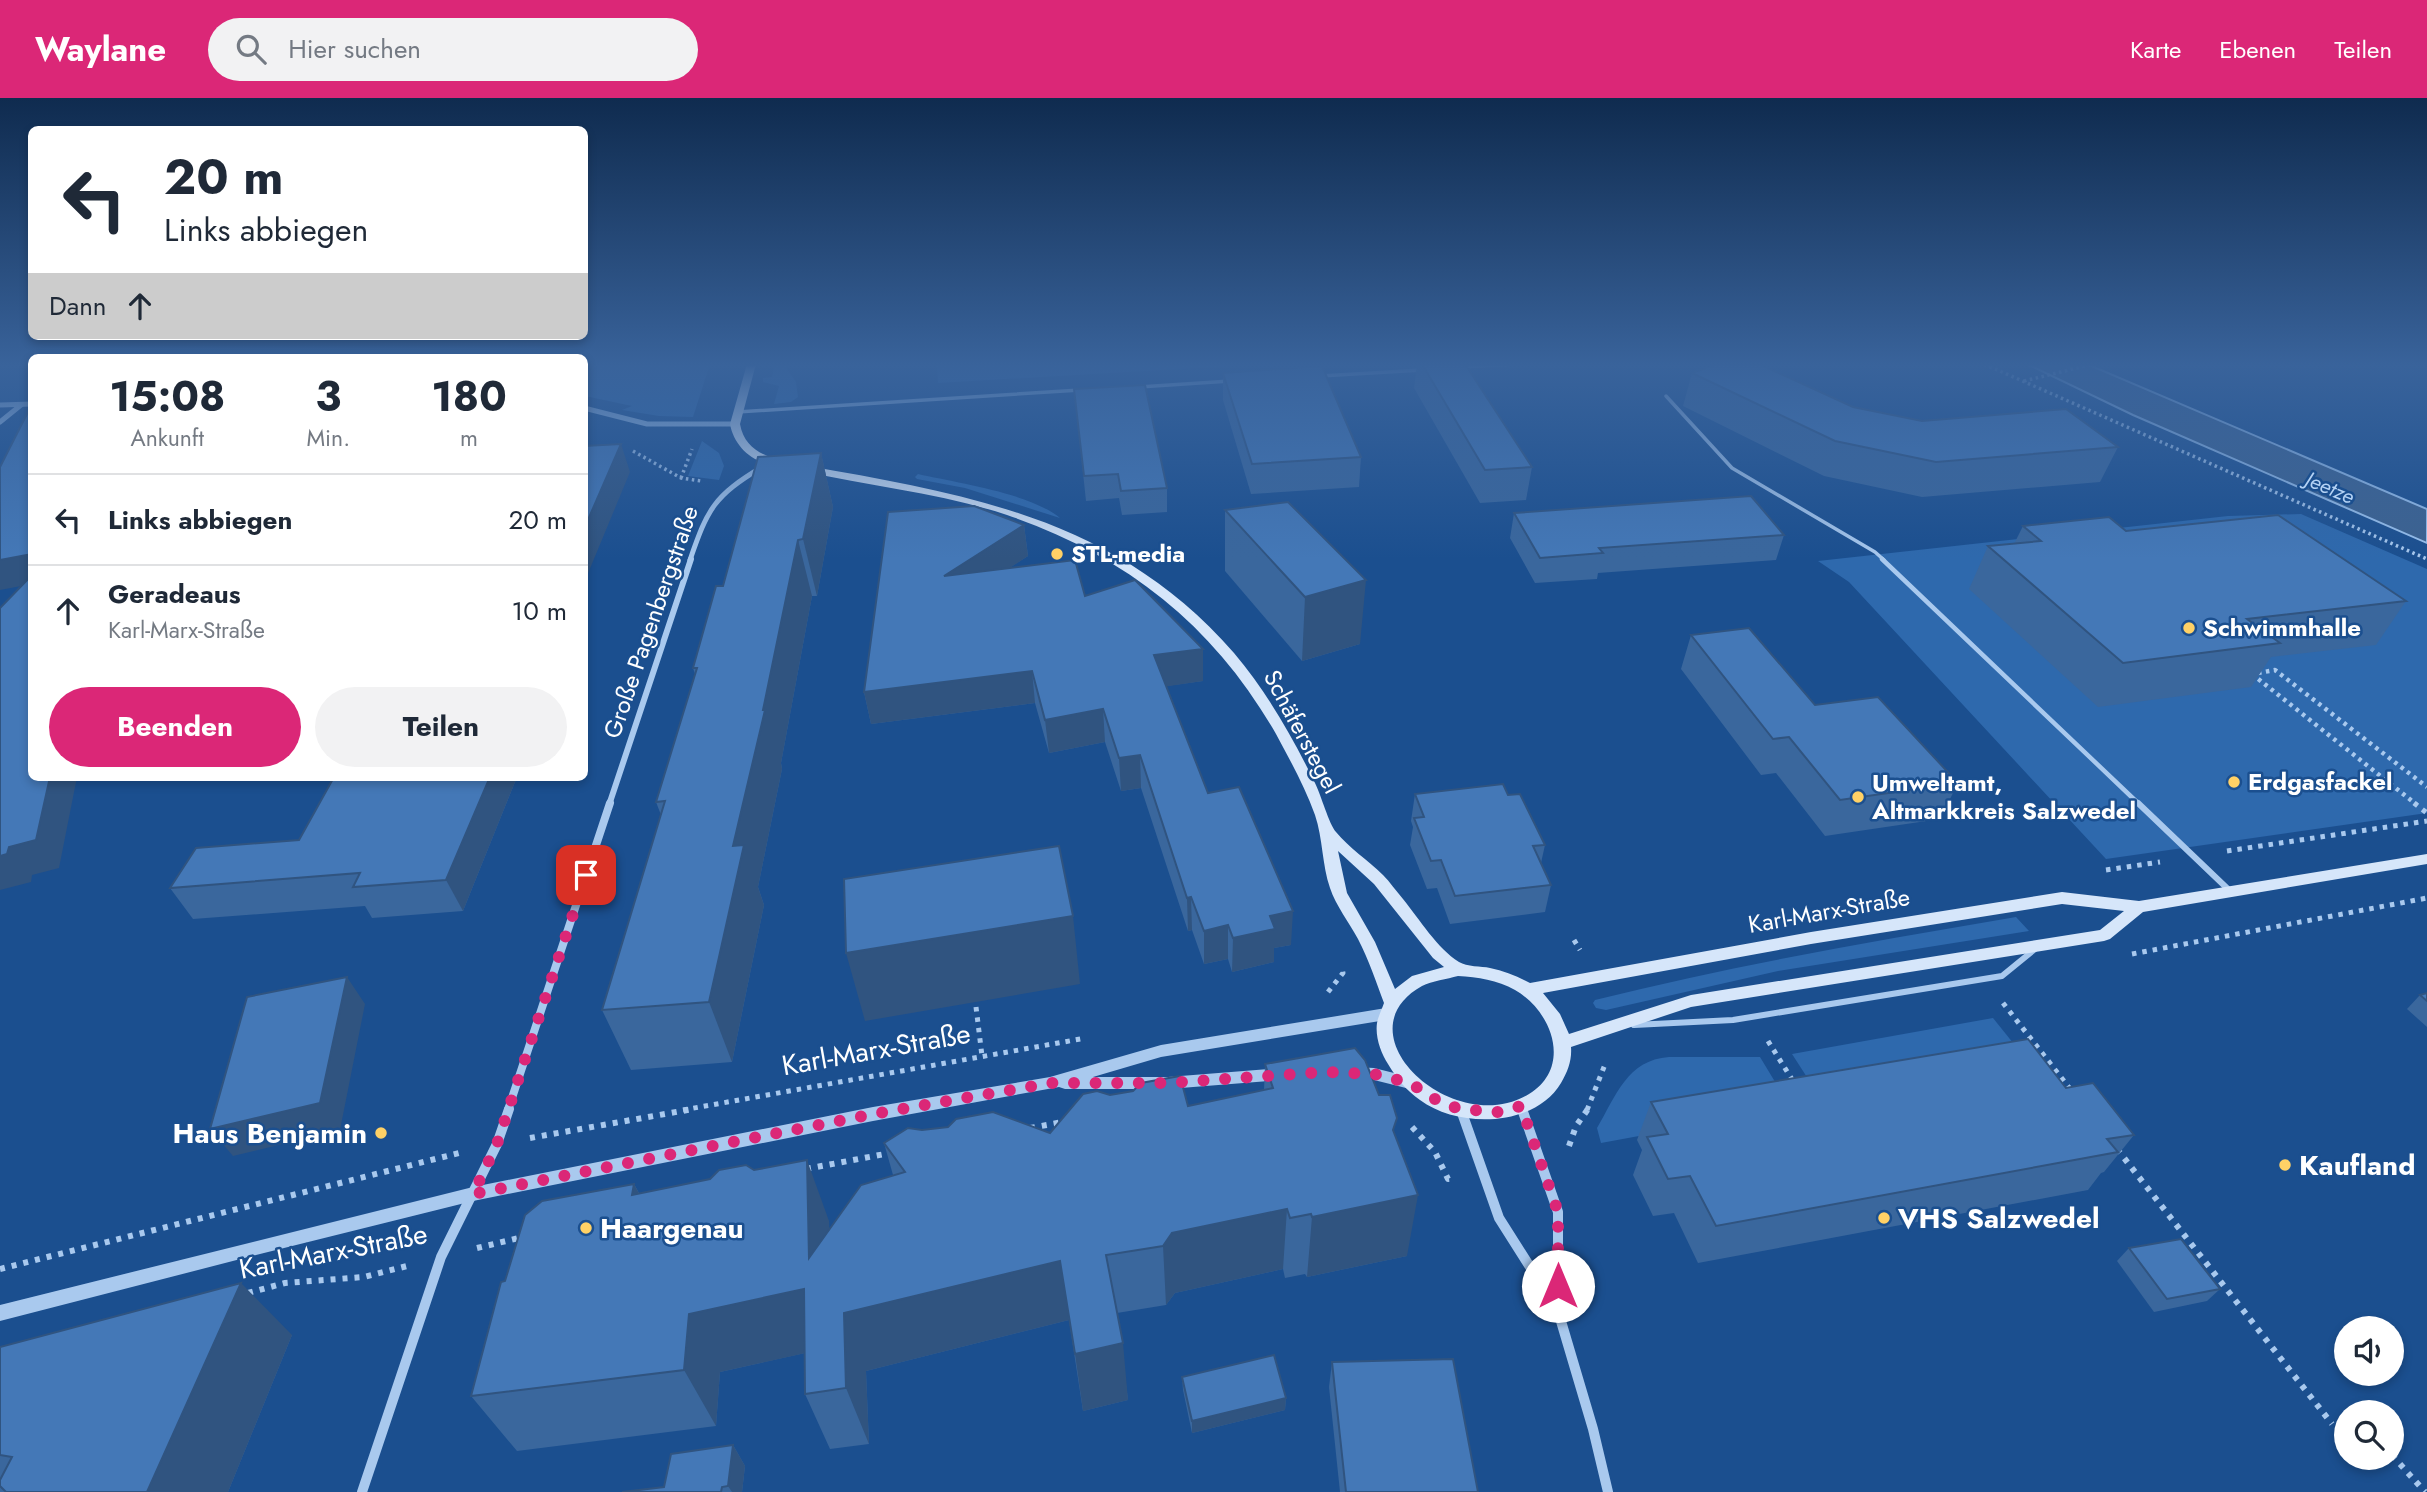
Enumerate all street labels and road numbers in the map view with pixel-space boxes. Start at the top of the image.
street label: Große Pagenbergstraße [594,501,707,743]
street label: Schäferstegel [1255,664,1350,800]
street label: Karl-Marx-Straße [1745,879,1912,942]
street label: Karl-Marx-Straße [779,1013,974,1086]
street label: Karl-Marx-Straße [236,1213,431,1290]

